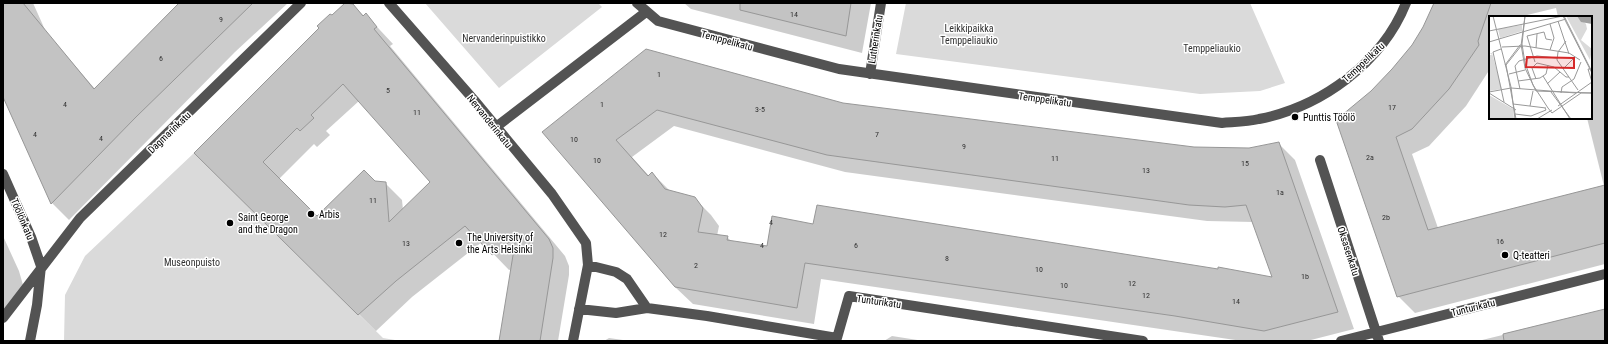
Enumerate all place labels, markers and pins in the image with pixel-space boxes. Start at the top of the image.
marker: Punttis Töölö [1290,112,1300,122]
place label: Punttis Töölö [1303,112,1355,123]
marker: Arbis [306,209,316,219]
place label: Arbis [319,209,340,220]
place label: Saint George and the Dragon [238,212,298,235]
marker: Saint George and the Dragon [225,218,235,228]
place label: The University of the Arts Helsinki [467,232,534,255]
marker: The University of the Arts Helsinki [454,238,464,248]
marker: Q-teatteri [1500,250,1510,260]
place label: Q-teatteri [1513,250,1550,261]

